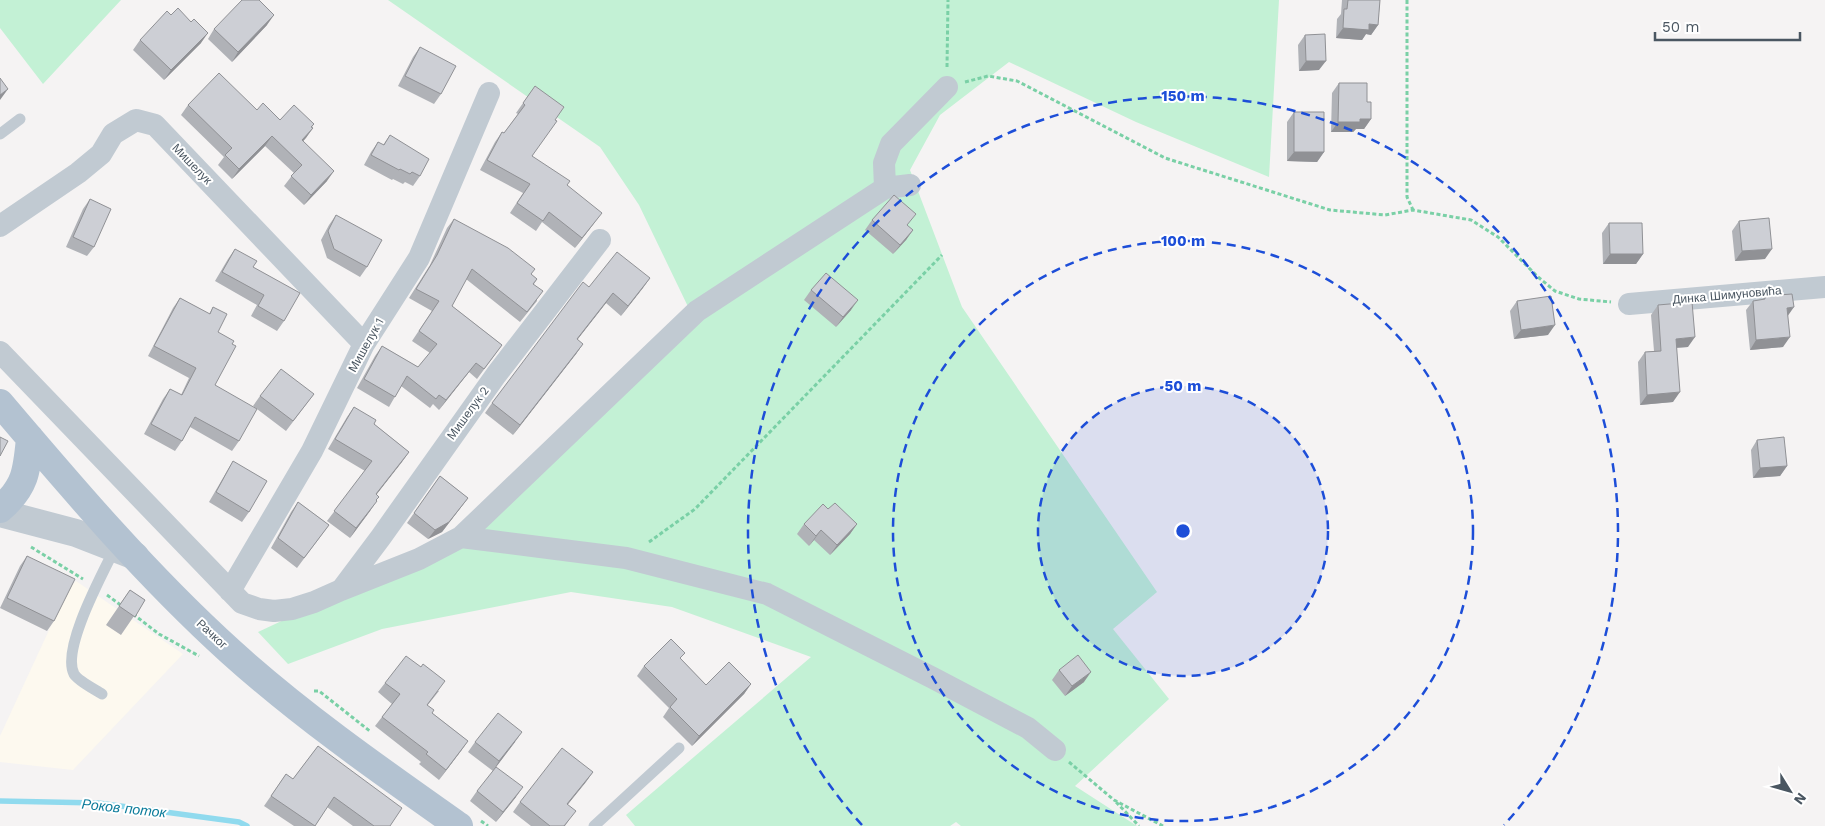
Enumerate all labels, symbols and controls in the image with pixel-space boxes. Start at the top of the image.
scale bar [1655,10,1800,42]
text: 50 m [1662,18,1699,36]
text: 150 m [1161,87,1205,105]
street label: Мишелук [169,141,215,188]
text: 100 m [1161,232,1205,250]
street label: Динка Шимуновића [1672,283,1782,307]
street label: Мишелук 1 [345,316,387,374]
text: 50 m [1165,377,1201,395]
street label: Мишелук 2 [444,384,492,442]
centre of rings [1174,522,1192,540]
street label: Рачког [194,616,231,652]
north arrow [1765,766,1815,816]
text: N [1791,790,1810,808]
water label: Роков поток [81,796,168,821]

